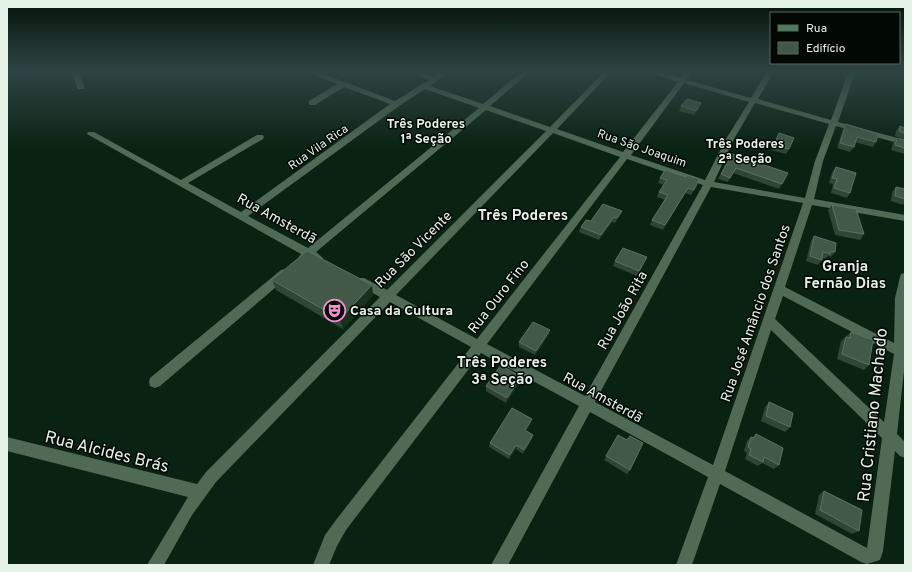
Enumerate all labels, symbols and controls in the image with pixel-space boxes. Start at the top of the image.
legend [770,12,900,64]
text: Rua [806,21,827,37]
text: Edifício [806,41,846,57]
district label: Três Poderes 1ª Seção [387,117,465,148]
street label: Rua Vila Rica [285,121,352,174]
street label: Rua São Joaquim [595,126,688,172]
district label: Três Poderes 2ª Seção [706,137,784,168]
street label: Rua Amsterdã [234,191,319,248]
district label: Três Poderes [478,207,568,226]
street label: Rua São Vicente [372,208,456,292]
street label: Rua José Amâncio dos Santos [718,222,795,404]
street label: Rua Ouro Fino [465,256,534,337]
district label: Granja Fernão Dias [804,258,886,294]
street label: Rua João Rita [595,269,652,353]
theatre icon: Casa da Cultura [322,297,348,323]
place label: Casa da Cultura [350,303,453,320]
street label: Rua Cristiano Machado [854,327,894,503]
district label: Três Poderes 3ª Seção [457,354,547,390]
street label: Rua Amsterdã [560,370,645,427]
street label: Rua Alcides Brás [42,427,171,479]

